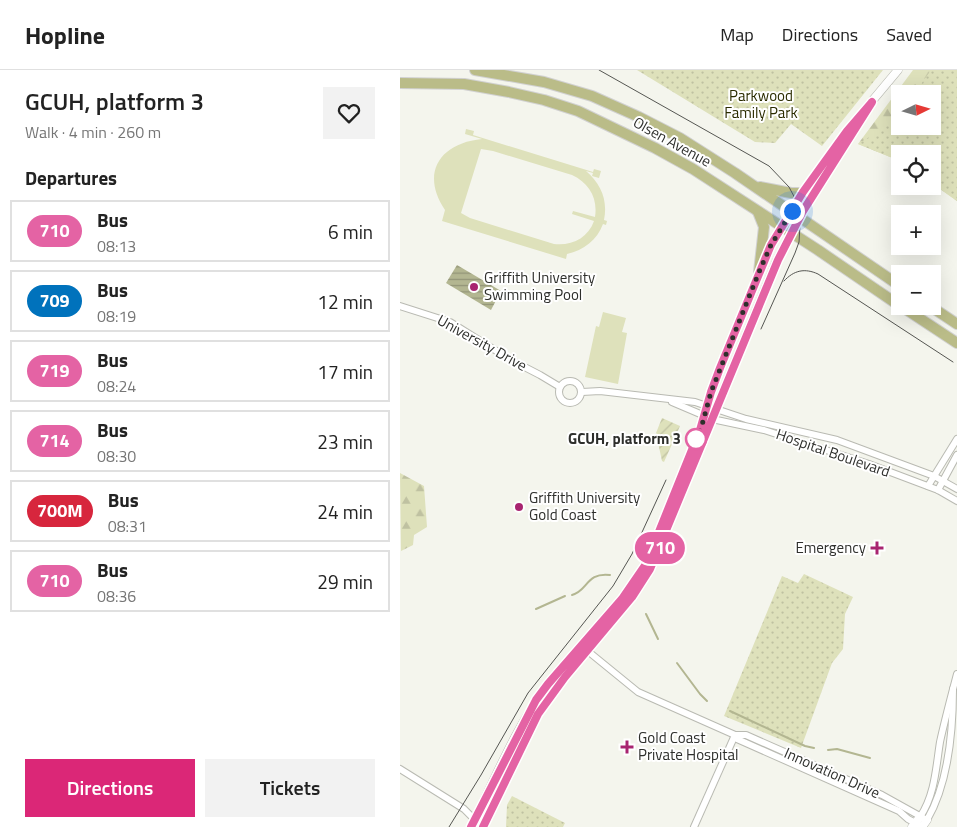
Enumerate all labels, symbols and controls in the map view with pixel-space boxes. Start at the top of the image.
text: Hopline [25,17,105,53]
text: Map [720,21,754,48]
text: Directions [782,21,858,48]
text: Saved [886,21,932,48]
text: GCUH, platform 3 [25,83,204,119]
park label: Parkwood Family Park [724,84,798,124]
north arrow [891,85,941,135]
map controls [891,85,941,315]
button: heart [323,87,375,139]
street label: Olsen Avenue [629,111,716,173]
text: Walk · 4 min · 260 m [25,120,161,144]
button: locate [891,145,941,195]
text: Departures [25,163,117,192]
your location [780,199,805,224]
text: Bus [97,205,128,234]
button: + [891,205,941,255]
text: 710 [39,217,70,244]
text: 6 min [328,217,373,246]
text: 08:13 [97,234,136,258]
button: − [891,265,941,315]
place label: Griffith University Swimming Pool [484,266,595,306]
text: Bus [97,275,128,304]
marker: Griffith University Swimming Pool [468,281,480,293]
text: 709 [39,287,70,314]
text: 12 min [317,287,373,316]
text: 08:19 [97,304,136,328]
street label: University Drive [433,308,531,377]
text: Bus [97,345,128,374]
text: 719 [39,357,70,384]
text: 17 min [317,357,373,386]
text: 08:24 [97,374,136,398]
text: Bus [97,415,128,444]
street label: Hospital Boulevard [773,422,893,483]
text: 714 [39,427,70,454]
text: 23 min [317,427,373,456]
place label: GCUH, platform 3 [568,427,681,450]
marker: GCUH, platform 3 [685,428,707,450]
text: 08:30 [97,444,136,468]
text: Bus [108,485,139,514]
place label: Griffith University Gold Coast [529,486,640,526]
text: 700M [37,497,83,524]
text: 24 min [317,497,373,526]
marker: Griffith University Gold Coast [513,501,525,513]
text: 08:31 [108,514,147,538]
line badge: 710 [631,532,689,564]
text: 710 [645,534,675,561]
place label: Emergency [795,536,866,559]
marker: Emergency [870,541,884,555]
text: Bus [97,555,128,584]
text: 710 [39,567,70,594]
text: 29 min [317,567,373,596]
text: 08:36 [97,584,136,608]
place label: Gold Coast Private Hospital [638,726,739,766]
marker: Gold Coast Private Hospital [620,740,634,754]
street label: Innovation Drive [781,741,884,804]
button: Directions [25,759,195,817]
button: Tickets [205,759,375,817]

